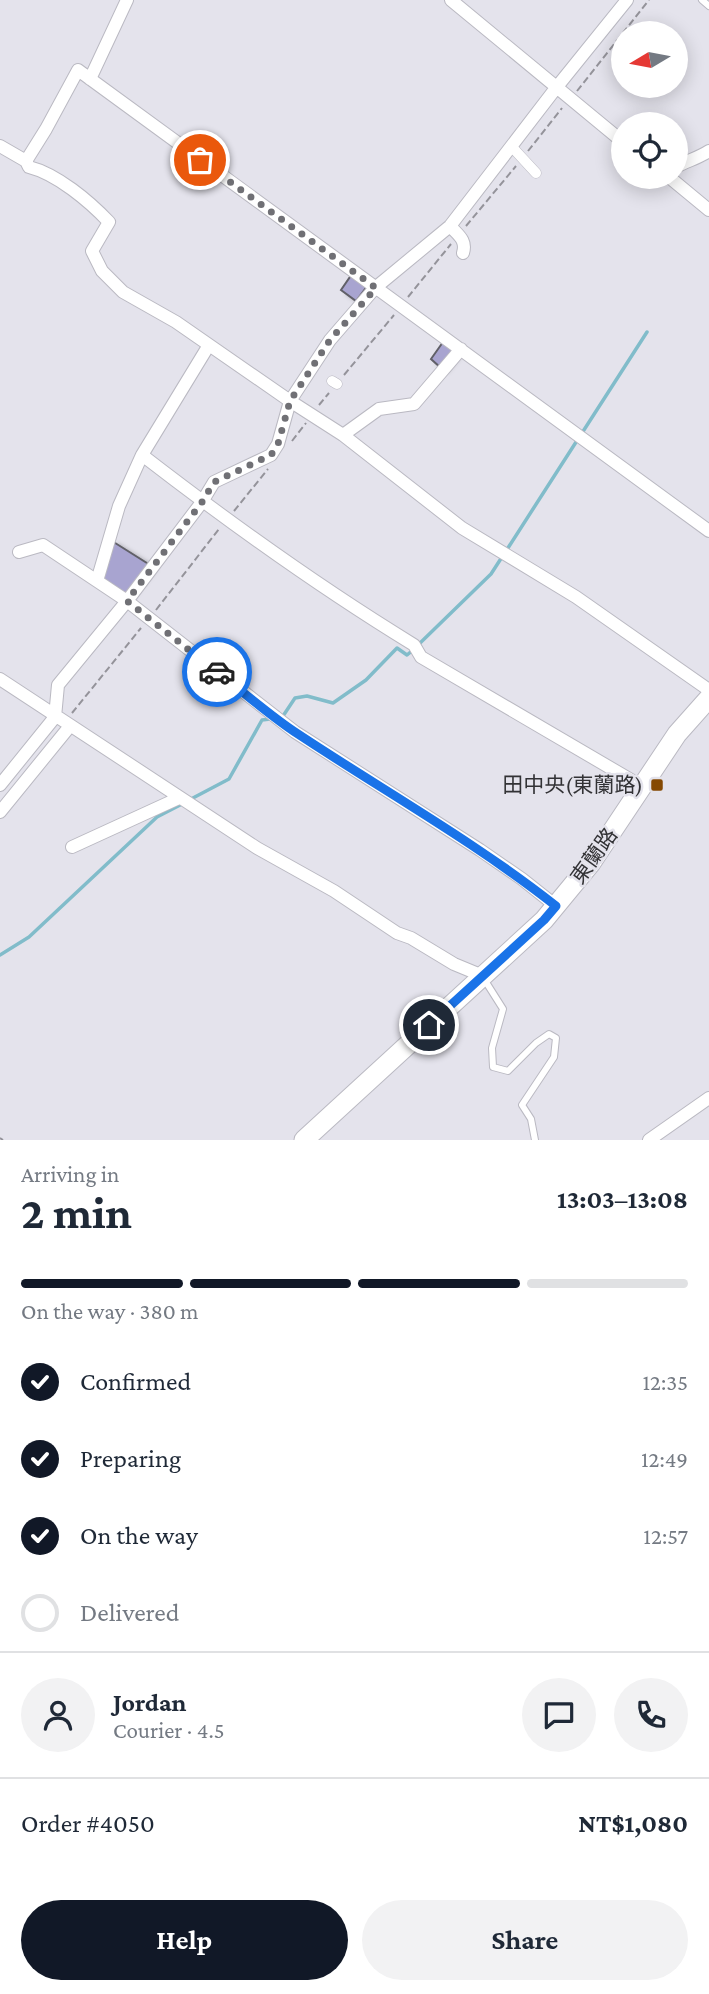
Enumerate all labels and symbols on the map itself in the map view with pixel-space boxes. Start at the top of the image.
north arrow [611,21,688,98]
pin [170,130,230,190]
courier [182,637,252,707]
place label: 田中央(東蘭路) [502,773,643,797]
marker: 田中央(東蘭路) [649,777,665,793]
street label: 東蘭路 [566,823,622,889]
pin [399,995,459,1055]

